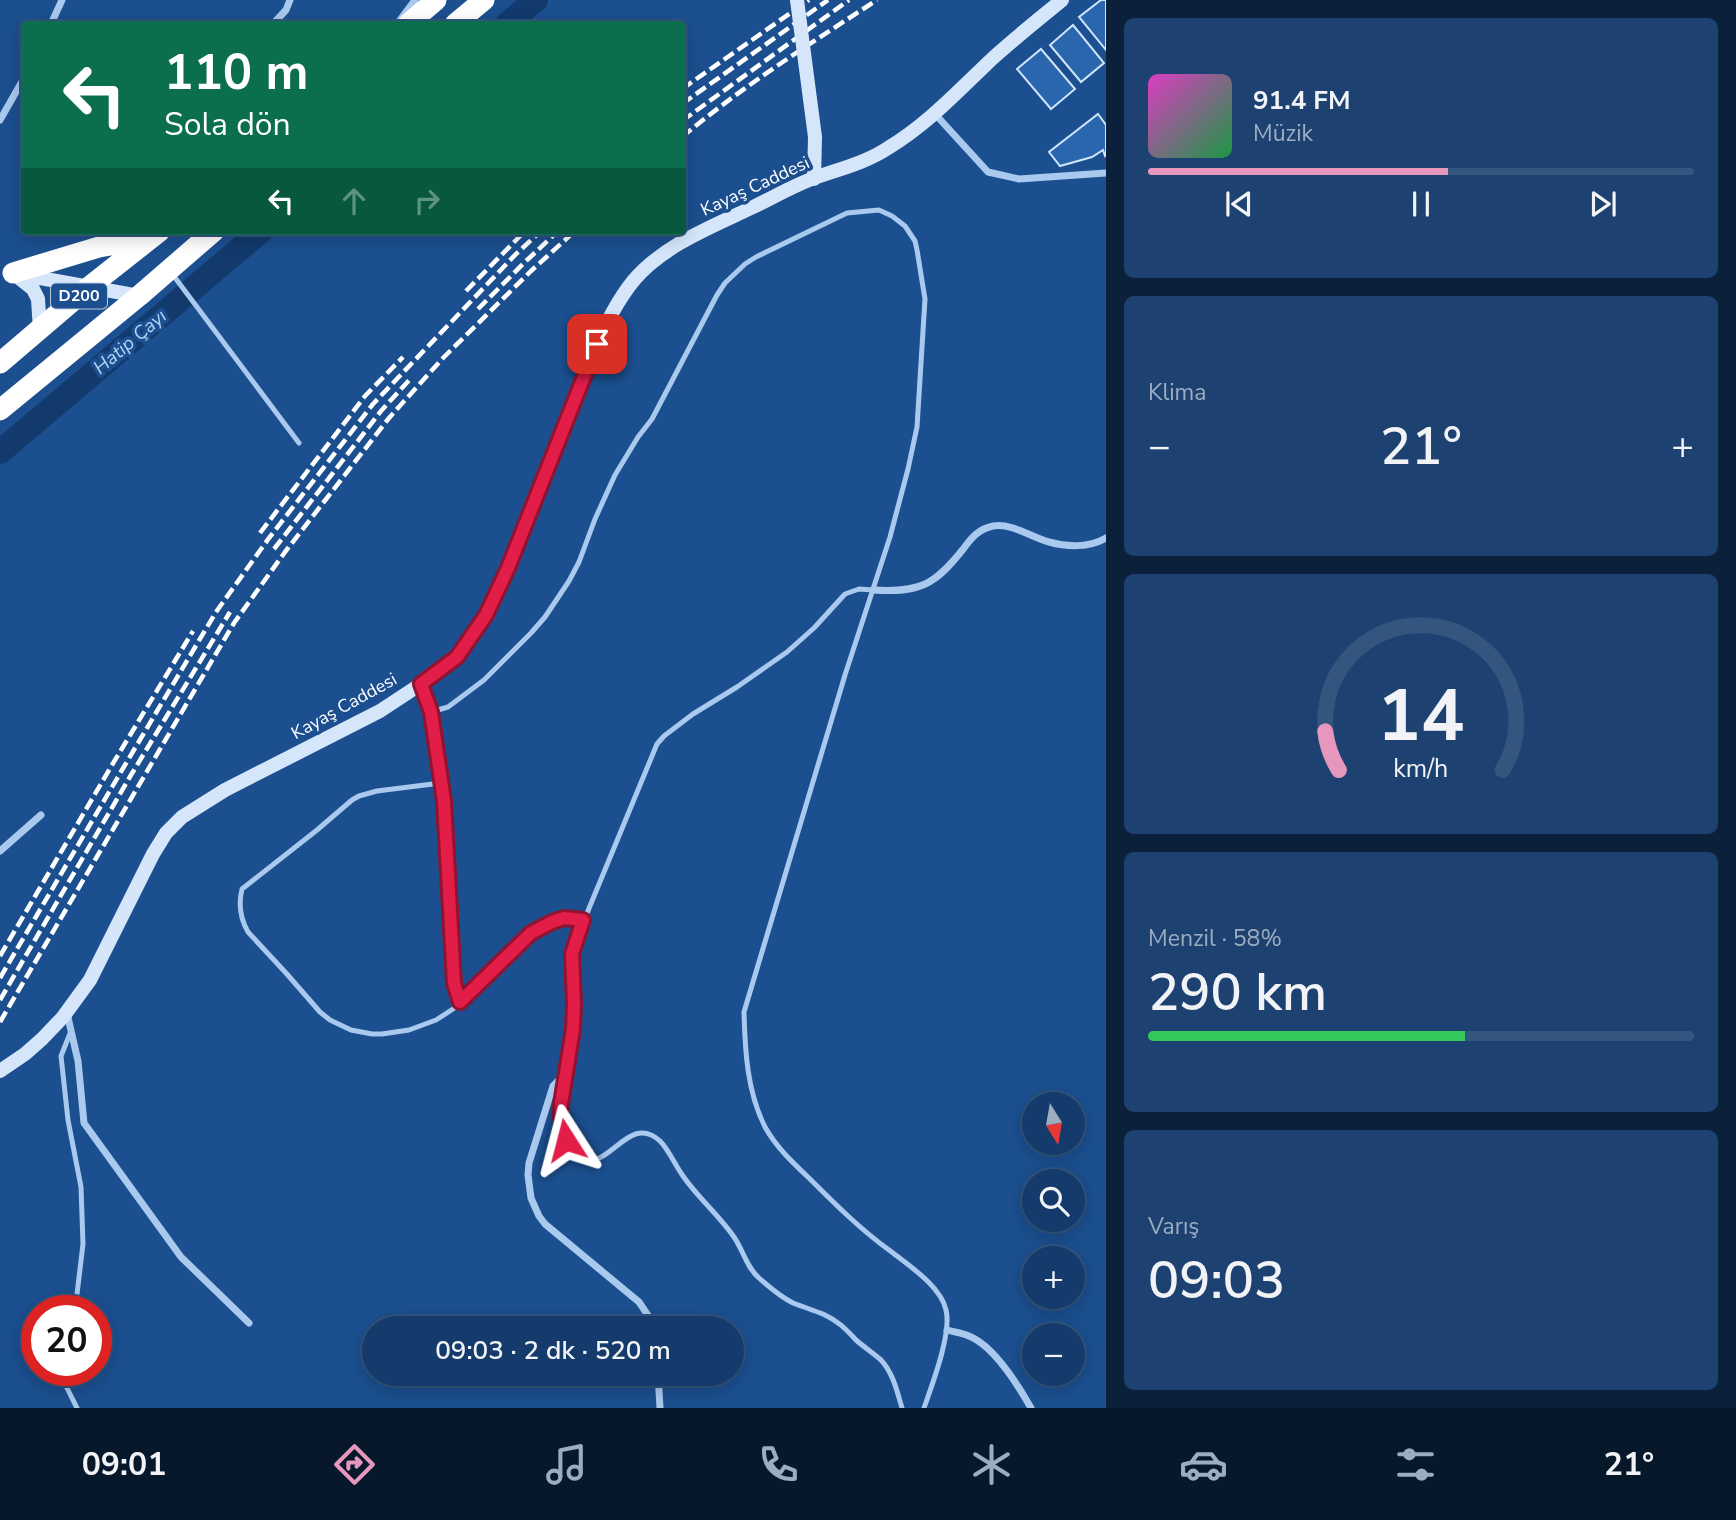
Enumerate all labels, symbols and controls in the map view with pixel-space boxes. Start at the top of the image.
text: 110 m [164,39,308,106]
icon: left [49,49,140,140]
text: 91.4 FM [1253,83,1350,118]
text: Sola dön [164,103,291,146]
text: Müzik [1253,118,1313,149]
street label: Kayaş Caddesi [697,150,813,222]
icon: left [262,182,300,220]
icon: ahead [335,182,373,220]
icon: right [408,182,446,220]
icon: previous [1220,185,1258,223]
icon: pause [1402,185,1440,223]
icon: next [1584,185,1622,223]
road number: D200 [51,284,107,308]
water label: Hatip Çayı [88,304,172,380]
pin [567,314,627,374]
icon: arrive [578,325,616,363]
text: Klima [1148,377,1206,408]
text: 21° [1380,411,1462,482]
text: − [1148,421,1171,472]
text: + [1671,421,1694,472]
text: 14 [1377,666,1465,766]
street label: Kayaş Caddesi [287,667,401,745]
text: km/h [1393,752,1449,786]
text: Menzil · 58% [1148,923,1282,954]
text: 290 km [1148,957,1327,1028]
north arrow [1022,1092,1085,1155]
map controls [1022,1092,1085,1386]
position arrow [529,1103,603,1177]
button: search [1022,1169,1085,1232]
text: Varış [1148,1211,1199,1242]
text: 09:03 [1148,1245,1285,1316]
button: + [1022,1246,1085,1309]
speed limit sign: 20 [21,1295,112,1386]
button: − [1022,1323,1085,1386]
text: 09:03 · 2 dk · 520 m [435,1333,671,1368]
icon: directions [330,1440,379,1489]
icon: music [542,1440,591,1489]
icon: phone [754,1440,803,1489]
icon: climate [967,1440,1016,1489]
icon: car [1179,1440,1228,1489]
icon: filters [1391,1440,1440,1489]
text: 09:01 [82,1443,166,1486]
text: 21° [1604,1443,1654,1486]

